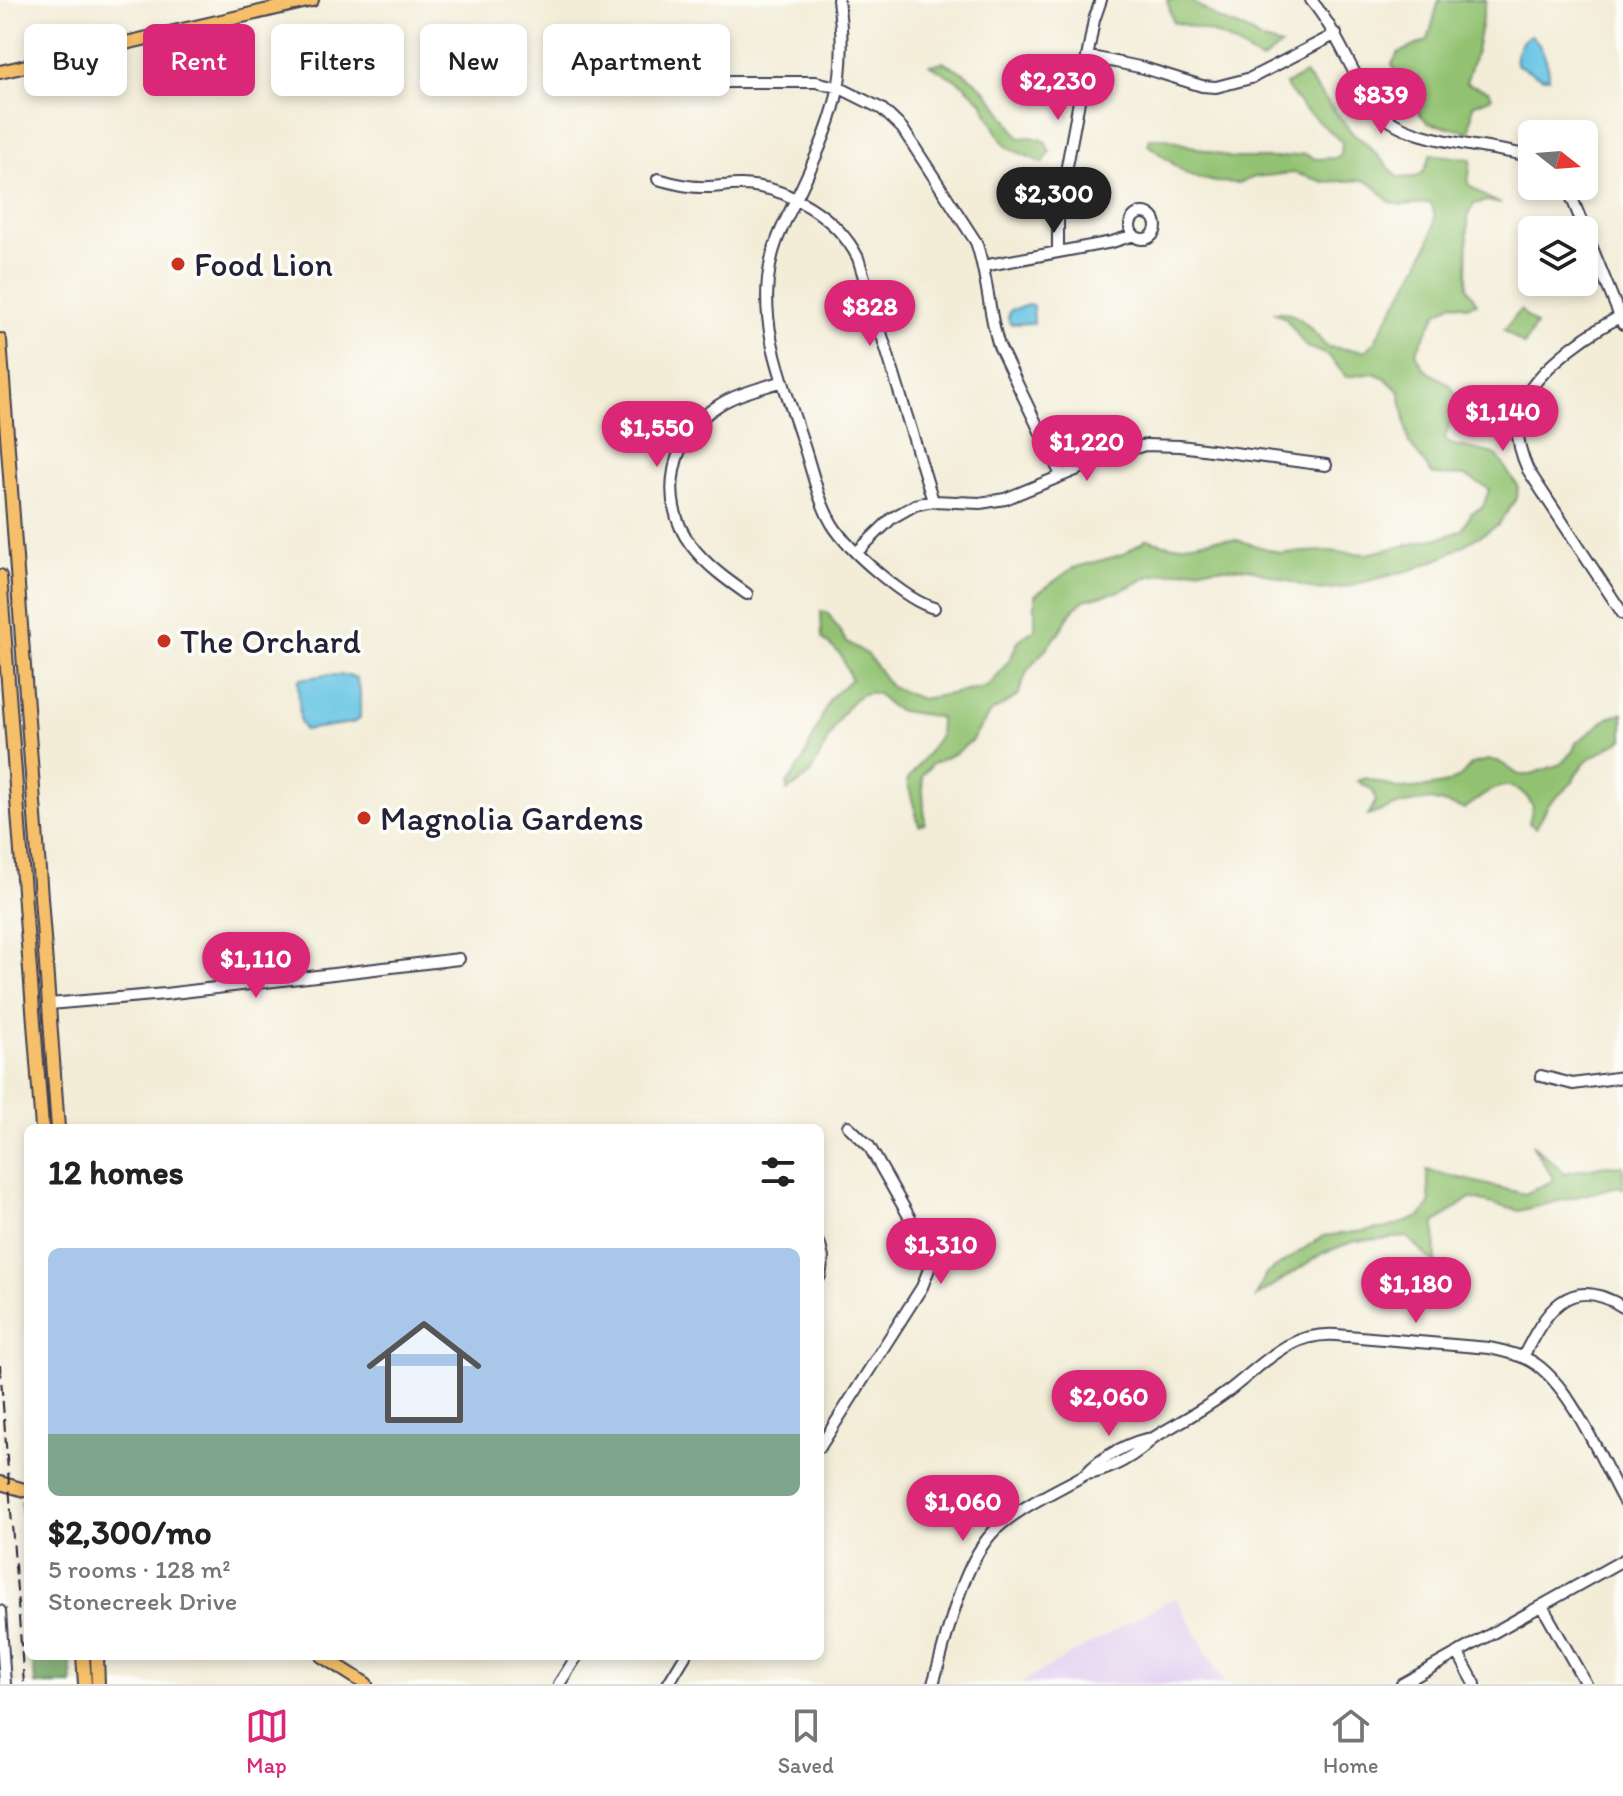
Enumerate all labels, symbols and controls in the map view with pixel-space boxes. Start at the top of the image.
chip: Buy [24,24,127,96]
chip: Rent [143,24,255,96]
chip: Filters [271,24,404,96]
chip: New [420,24,527,96]
chip: Apartment [543,24,730,96]
pin: $2,230 [993,54,1123,122]
text: $2,230 [1020,64,1096,96]
pin: $839 [1334,68,1428,136]
text: $839 [1353,78,1409,110]
north arrow [1518,120,1598,200]
map controls [1518,120,1598,296]
pin: $2,300 [989,167,1119,235]
text: $2,300 [1014,177,1094,209]
button: layers [1518,216,1598,296]
place label: Food Lion [194,244,333,285]
marker: Food Lion [169,255,187,273]
pin: $828 [823,280,917,348]
text: $828 [842,290,898,322]
pin: $1,140 [1438,385,1568,453]
text: $1,140 [1465,395,1541,427]
pin: $1,550 [592,401,722,469]
text: $1,550 [620,411,694,443]
pin: $1,220 [1022,415,1152,483]
text: $1,220 [1050,425,1124,457]
place label: The Orchard [180,621,361,662]
marker: The Orchard [155,632,173,650]
place label: Magnolia Gardens [380,798,644,839]
marker: Magnolia Gardens [355,809,373,827]
pin: $1,110 [191,932,321,1000]
text: $1,110 [220,942,292,974]
icon: filters [756,1150,800,1194]
text: 12 homes [48,1152,184,1193]
pin: $1,310 [876,1218,1006,1286]
text: $1,310 [904,1228,978,1260]
pin: $1,180 [1351,1257,1481,1325]
text: $1,180 [1379,1267,1453,1299]
icon: home [352,1300,496,1444]
pin: $2,060 [1044,1370,1174,1438]
text: $2,060 [1070,1380,1148,1412]
pin: $1,060 [898,1475,1028,1543]
text: $1,060 [924,1485,1002,1517]
text: $2,300/mo [48,1512,212,1553]
text: 5 rooms · 128 m² [48,1553,231,1585]
text: Stonecreek Drive [48,1585,237,1617]
tab: Map [245,1704,289,1779]
tab: Saved [778,1704,834,1779]
tab: Home [1323,1704,1378,1779]

